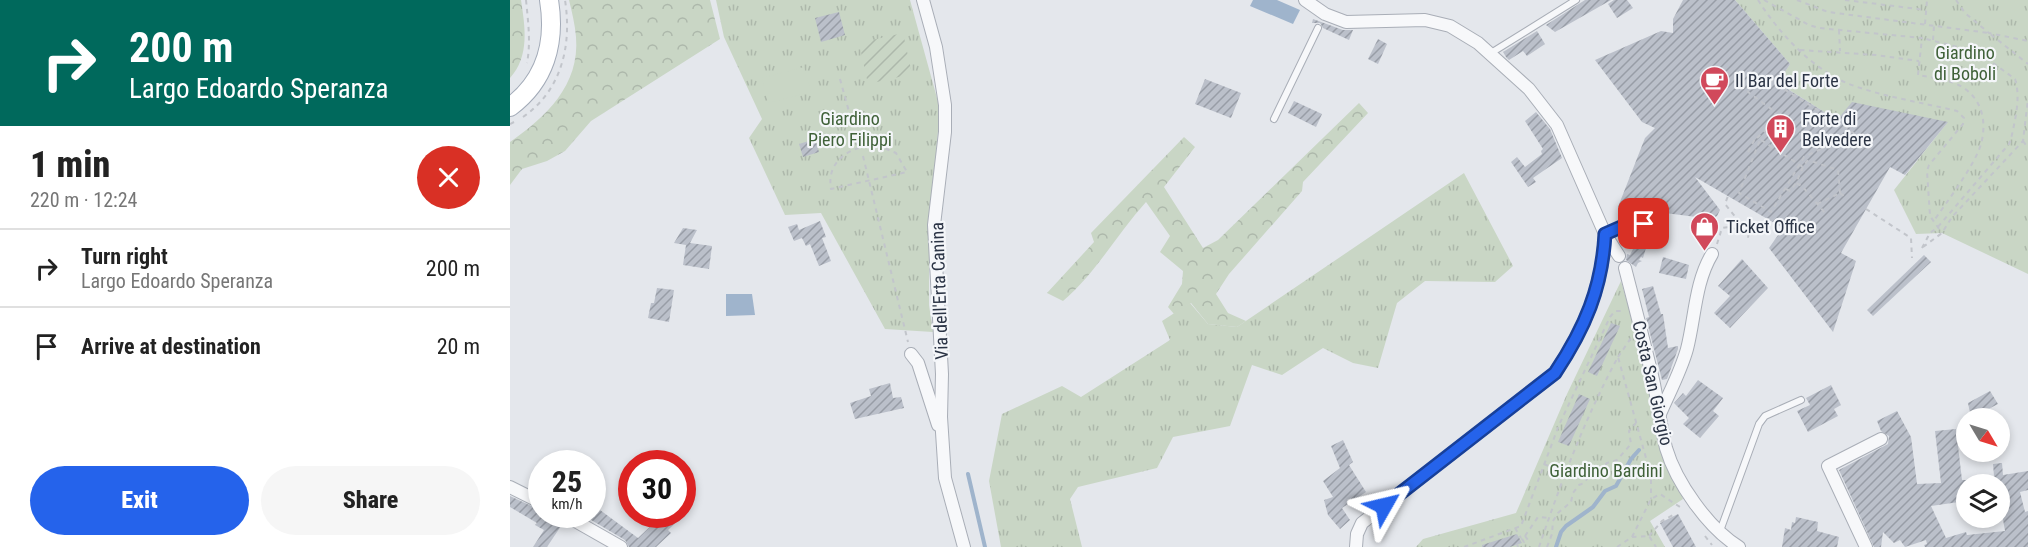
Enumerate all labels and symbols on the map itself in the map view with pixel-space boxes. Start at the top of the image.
park label: Giardino di Boboli [1934,42,1996,84]
cafe icon: Il Bar del Forte [1698,64,1730,106]
place label: Il Bar del Forte [1735,70,1839,91]
park label: Giardino Piero Filippi [808,108,892,150]
place label: Forte di Belvedere [1802,108,1872,150]
building icon: Forte di Belvedere [1765,112,1797,154]
pin [1618,198,1669,249]
shop icon: Ticket Office [1689,210,1721,252]
place label: Ticket Office [1726,216,1815,237]
street label: Via dell'Erta Canina [926,222,952,360]
street label: Costa San Giorgio [1628,319,1678,447]
north arrow [1956,408,2010,462]
speed limit sign: 30 [618,450,696,528]
park label: Giardino Bardini [1549,460,1663,481]
position arrow [1352,474,1416,538]

